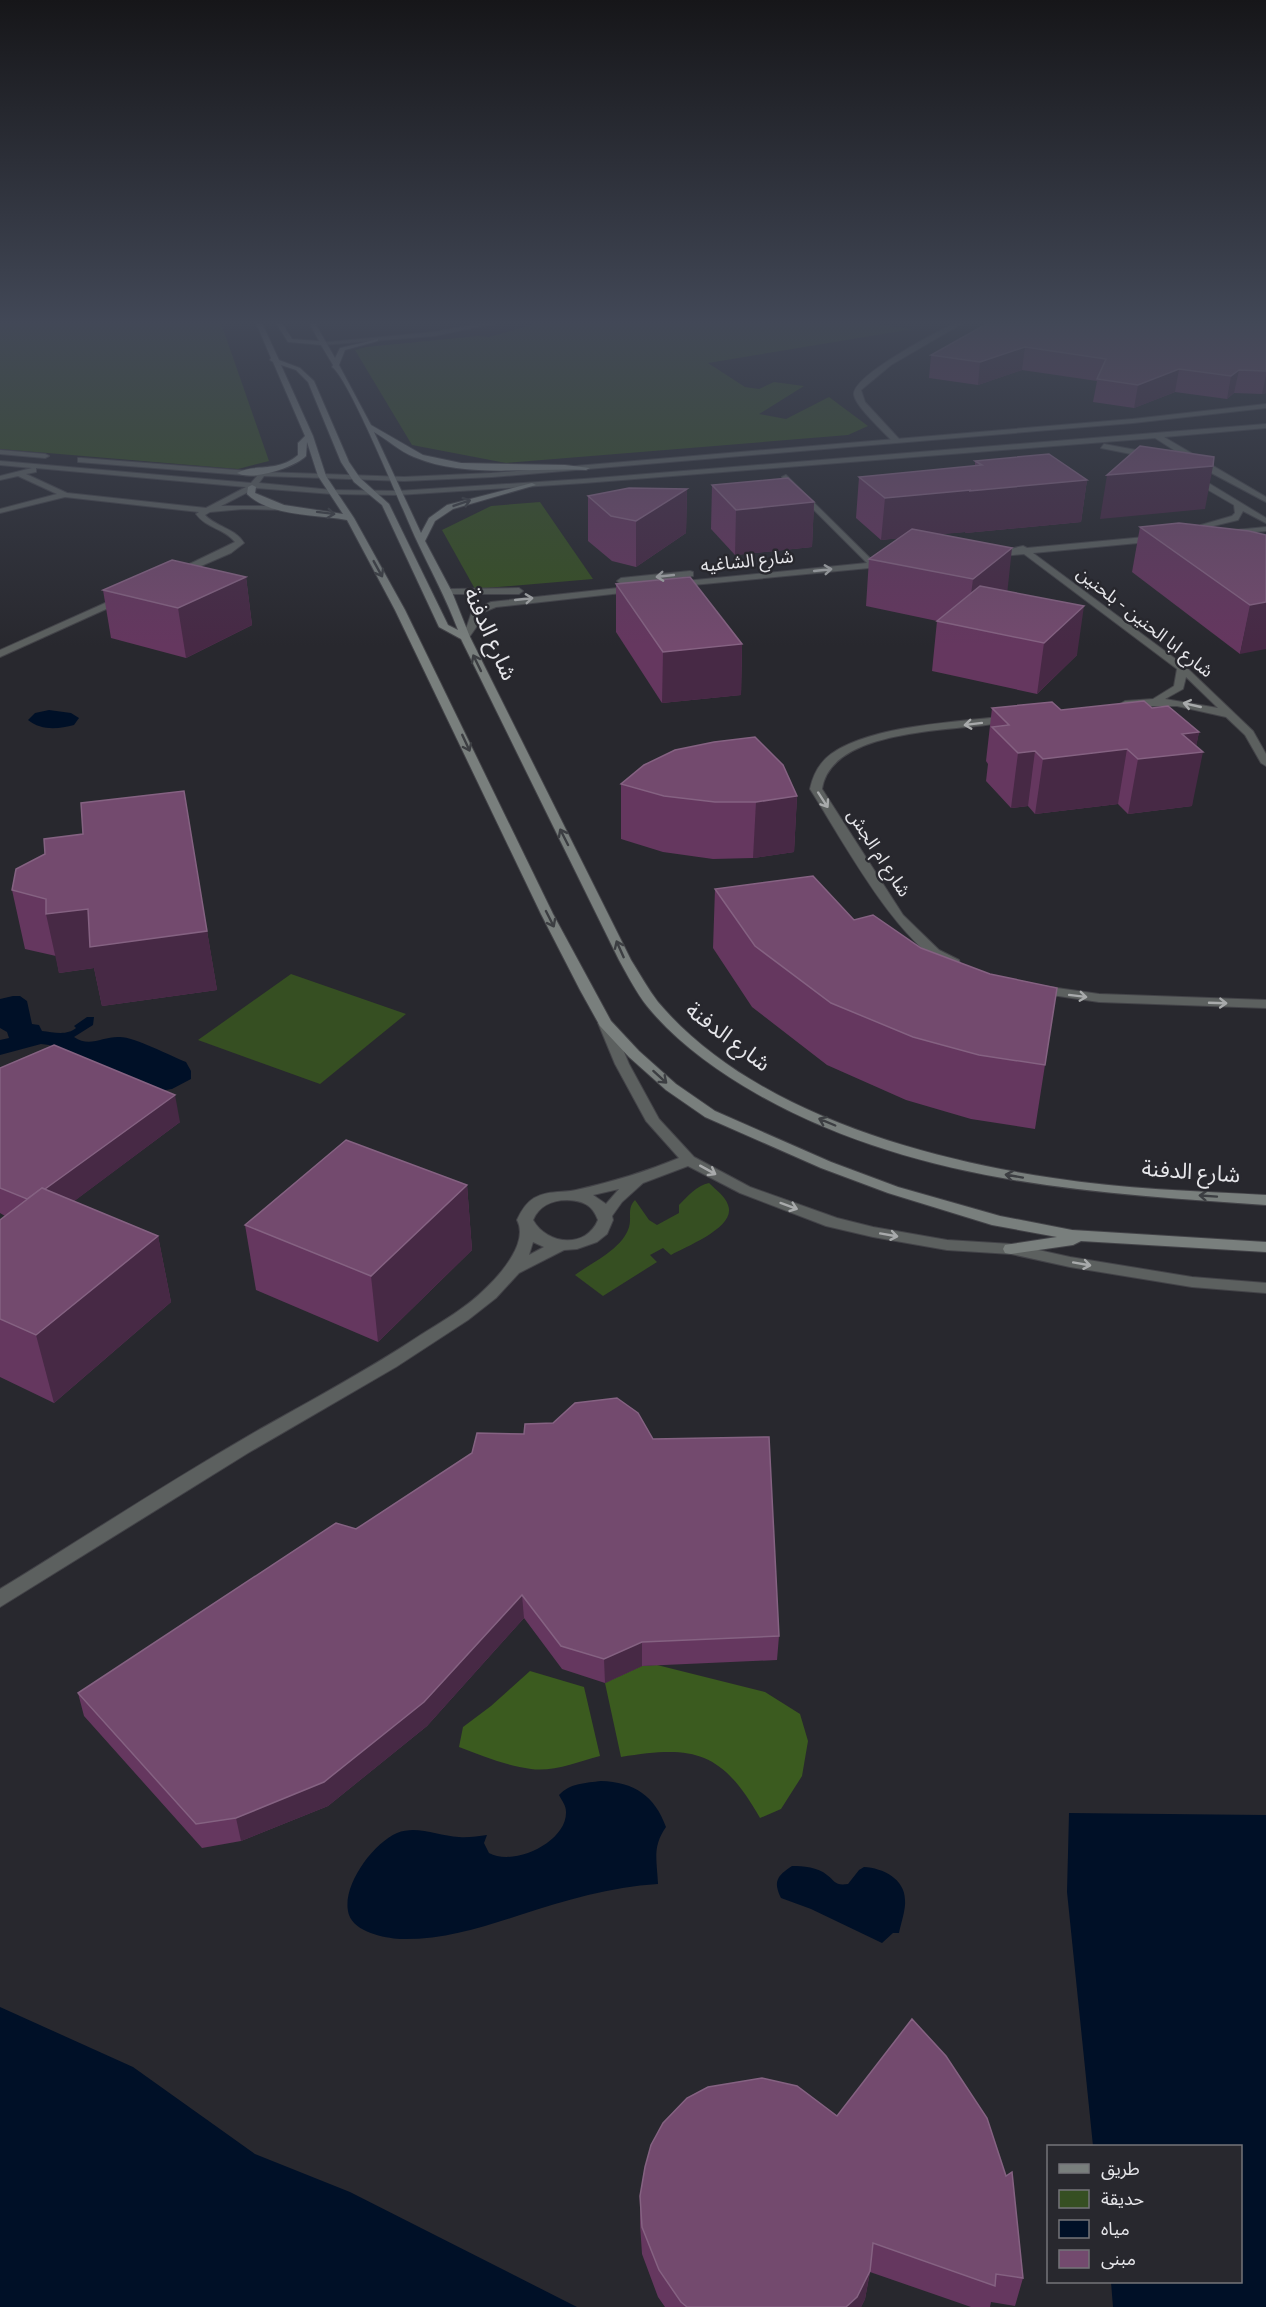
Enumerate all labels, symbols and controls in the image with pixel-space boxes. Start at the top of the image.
one-way arrow [452,497,471,508]
one-way arrow [316,508,335,519]
street label: شارع الشاغيه [699,545,795,580]
one-way arrow [373,560,384,578]
street label: شارع ابا الحنين - بلحنين [1071,562,1218,684]
one-way arrow [812,564,832,575]
one-way arrow [656,571,676,582]
street label: شارع الدفنة [455,584,522,686]
one-way arrow [514,593,534,604]
one-way arrow [471,654,482,672]
one-way arrow [1183,699,1202,711]
one-way arrow [963,719,983,730]
one-way arrow [460,734,472,752]
one-way arrow [817,791,829,808]
street label: شارع ام الجش [840,805,915,903]
one-way arrow [558,829,570,846]
one-way arrow [545,910,556,928]
one-way arrow [614,940,625,958]
one-way arrow [1068,990,1088,1001]
street label: شارع الدفنة [679,997,775,1080]
one-way arrow [1208,997,1228,1009]
one-way arrow [652,1070,667,1084]
one-way arrow [818,1116,837,1127]
street label: شارع الدفنة [1141,1156,1241,1191]
one-way arrow [699,1164,716,1176]
one-way arrow [1004,1171,1024,1182]
one-way arrow [1198,1190,1218,1201]
one-way arrow [779,1202,798,1213]
one-way arrow [879,1230,899,1241]
one-way arrow [1071,1259,1091,1270]
legend [1047,2145,1242,2283]
text: طريق [1101,2158,1140,2180]
text: حديقة [1101,2188,1144,2210]
text: مياه [1101,2218,1130,2240]
text: مبنى [1101,2248,1136,2270]

